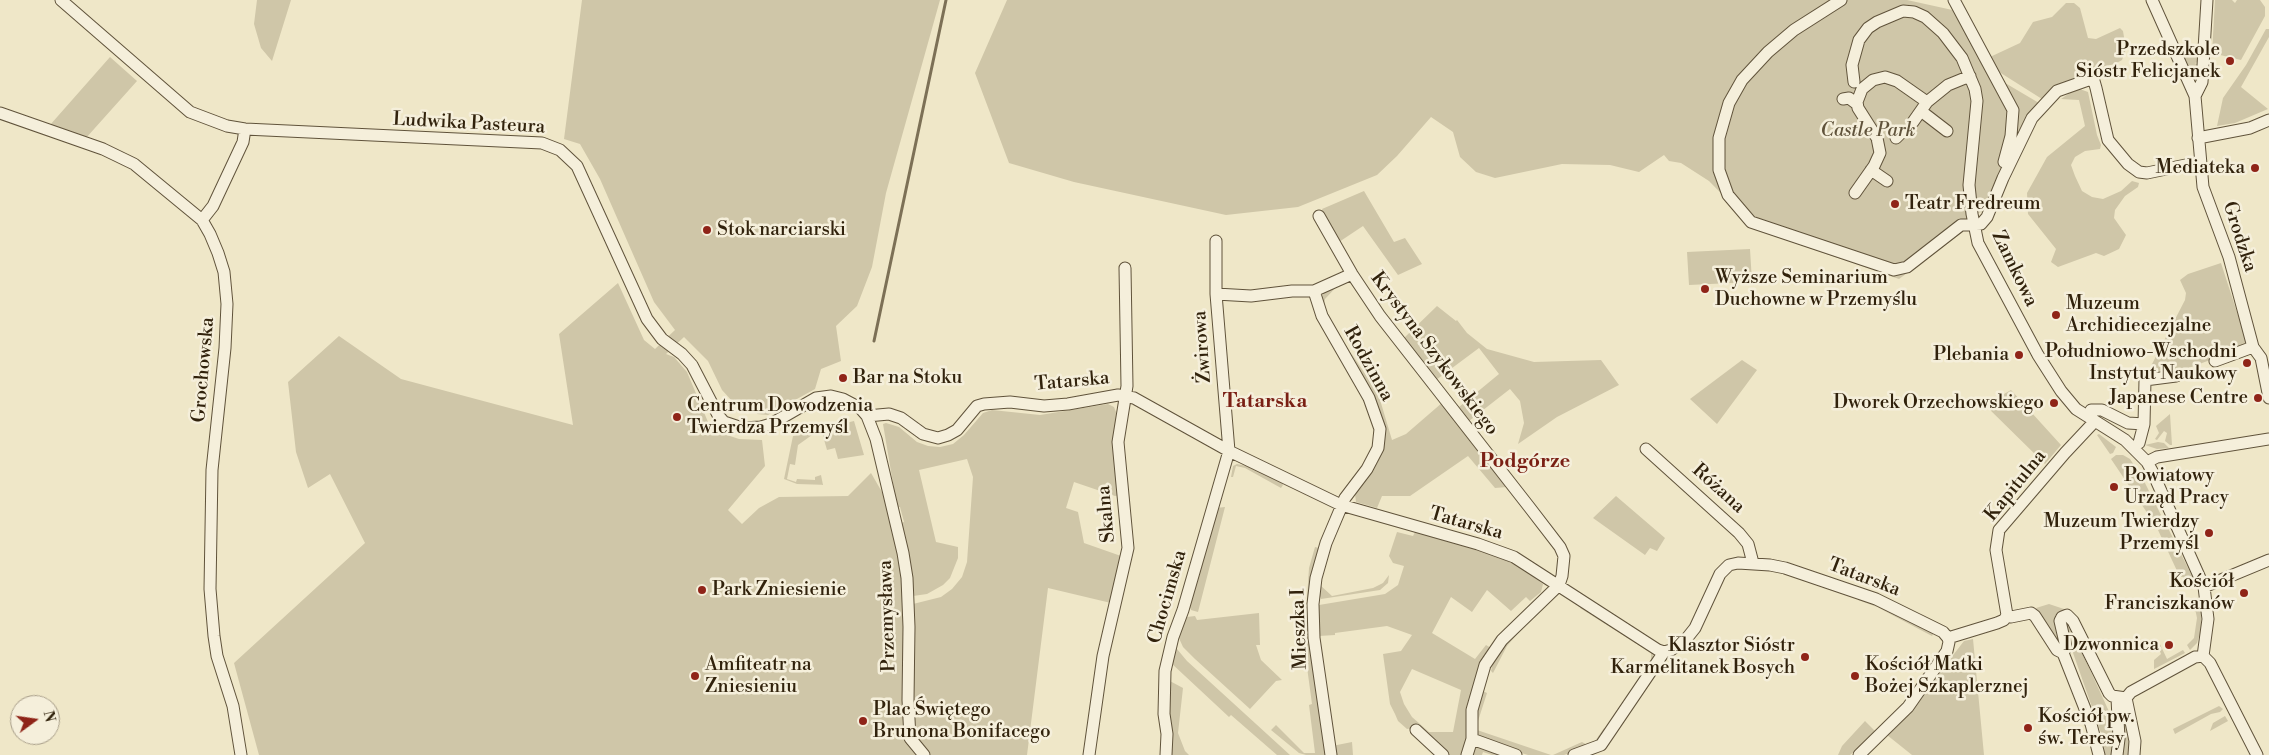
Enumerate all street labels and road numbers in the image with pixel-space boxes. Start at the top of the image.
street label: Ludwika Pasteura [392,109,546,139]
street label: Grodzka [2217,199,2261,275]
street label: Zamkowa [1986,227,2042,311]
street label: Krystyna Szykowskiego [1365,268,1503,440]
street label: Żwirowa [1189,310,1217,384]
street label: Grochowska [188,316,220,424]
street label: Rodzinna [1338,323,1398,405]
street label: Tatarska [1034,367,1110,397]
street label: Kapitulna [1980,446,2052,526]
street label: Różana [1687,459,1749,519]
street label: Skalna [1093,484,1121,544]
street label: Tatarska [1427,503,1505,545]
street label: Chocimska [1144,548,1192,646]
street label: Tatarska [1825,554,1903,602]
street label: Przemysława [875,560,901,672]
street label: Mieszka I [1287,588,1313,670]

